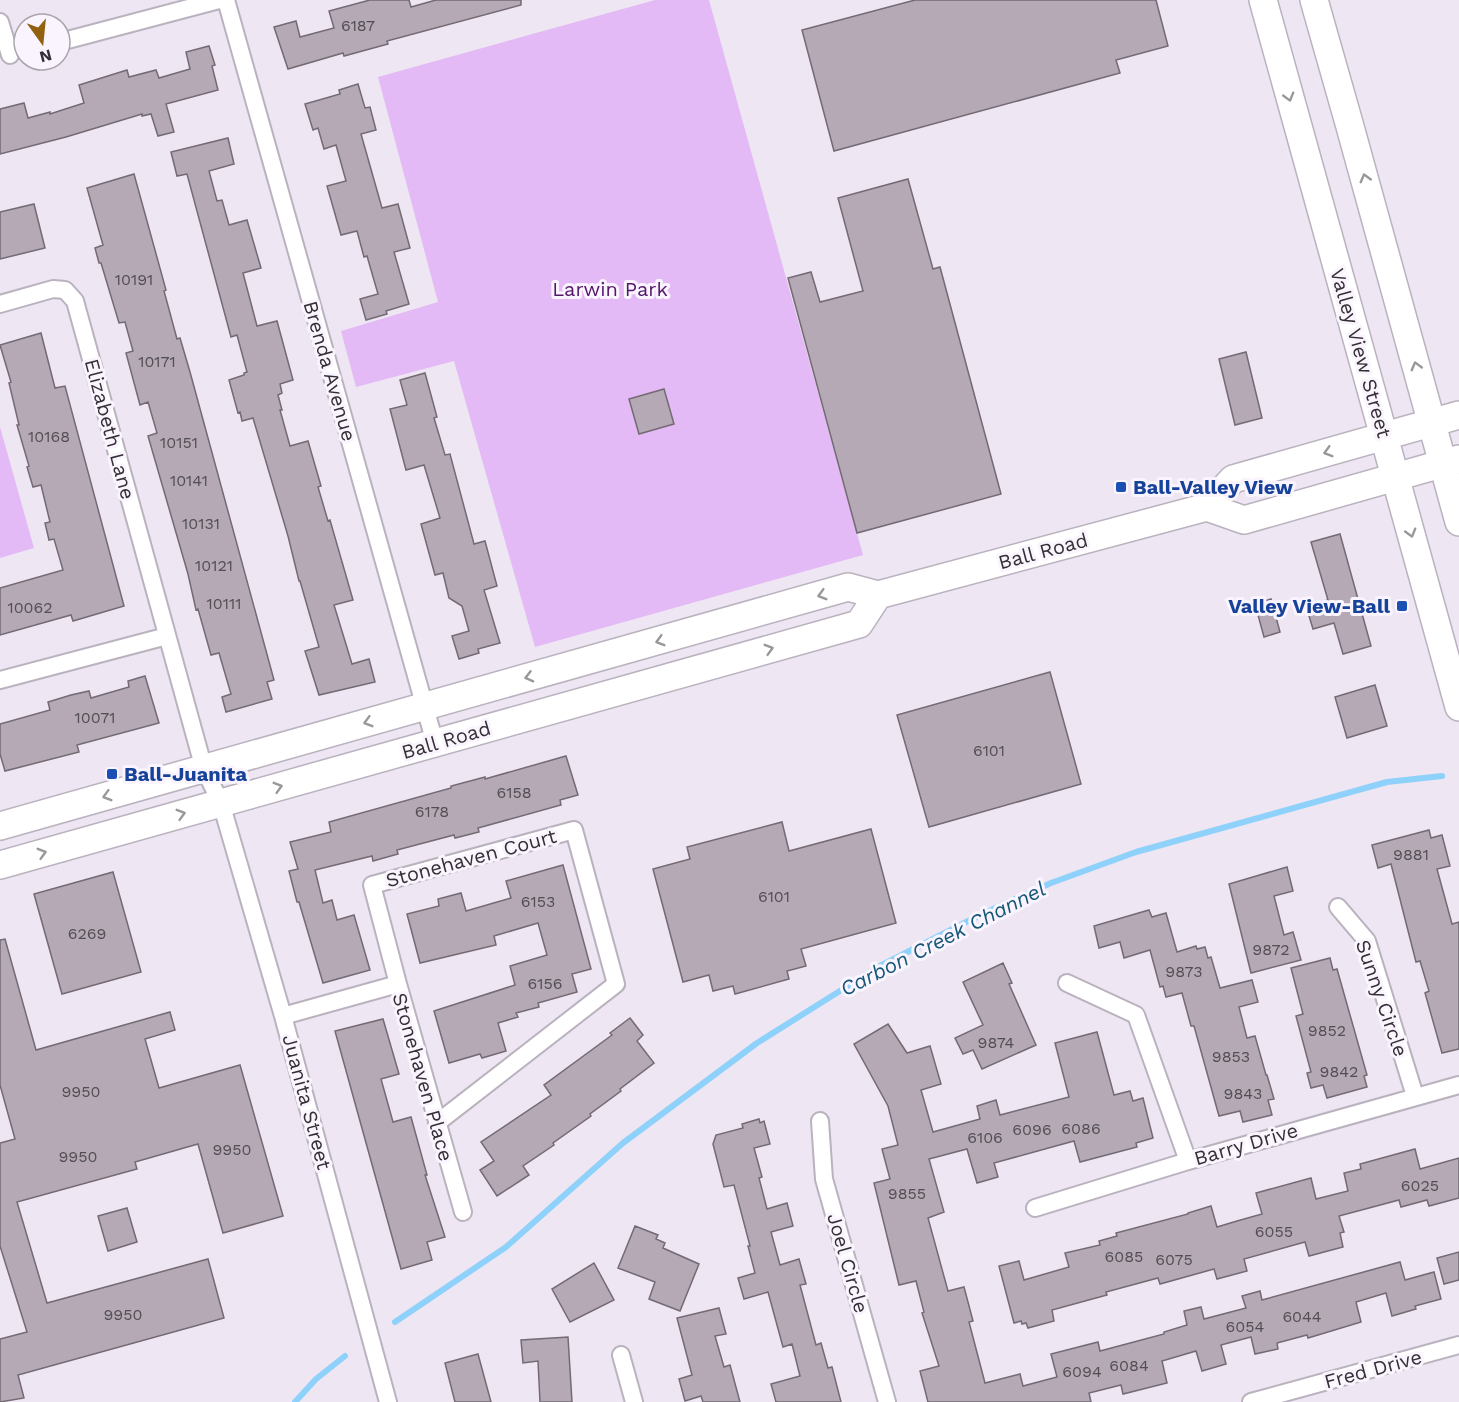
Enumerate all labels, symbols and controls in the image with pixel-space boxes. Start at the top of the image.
north arrow [12,12,72,72]
house number: 6187 [341,16,375,35]
text: N [38,45,54,67]
one-way arrow [1282,92,1295,102]
one-way arrow [1359,173,1372,183]
street label: Valley View Street [1325,265,1397,441]
house number: 10191 [115,270,153,289]
park label: Larwin Park [552,277,668,301]
street label: Brenda Avenue [298,298,362,444]
house number: 10171 [138,352,176,371]
street label: Elizabeth Lane [80,356,140,502]
one-way arrow [1411,362,1424,372]
house number: 10168 [28,427,70,446]
house number: 10151 [160,433,198,452]
one-way arrow [1323,445,1334,457]
house number: 10141 [170,471,208,490]
place label: Ball-Valley View [1133,475,1293,499]
marker: Ball-Valley View [1114,480,1128,494]
house number: 10131 [182,514,220,533]
one-way arrow [1404,527,1416,538]
street label: Ball Road [996,528,1090,574]
house number: 10121 [195,556,233,575]
one-way arrow [817,588,828,600]
house number: 10111 [207,594,241,613]
place label: Valley View-Ball [1228,594,1390,618]
house number: 10062 [7,598,53,617]
marker: Valley View-Ball [1395,599,1409,613]
one-way arrow [655,634,665,646]
one-way arrow [763,644,774,656]
one-way arrow [524,670,535,682]
house number: 10071 [74,708,116,727]
one-way arrow [364,715,374,727]
street label: Ball Road [399,716,493,764]
house number: 6101 [973,741,1005,760]
place label: Ball-Juanita [124,762,247,786]
marker: Ball-Juanita [105,767,119,781]
one-way arrow [272,782,282,794]
house number: 6158 [496,783,532,802]
one-way arrow [102,789,113,801]
house number: 6178 [415,802,449,821]
one-way arrow [175,809,186,821]
street label: Stonehaven Court [383,824,560,892]
house number: 9881 [1393,845,1429,864]
one-way arrow [36,848,47,860]
water label: Carbon Creek Channel [836,876,1050,1001]
house number: 6101 [758,887,790,906]
house number: 6153 [521,892,555,911]
house number: 6269 [68,924,106,943]
street label: Sunny Circle [1351,936,1413,1060]
house number: 9872 [1252,940,1290,959]
house number: 9873 [1165,962,1203,981]
house number: 6156 [527,974,563,993]
street label: Stonehaven Place [387,990,459,1164]
house number: 9852 [1308,1021,1346,1040]
street label: Juanita Street [277,1032,337,1173]
house number: 9874 [978,1033,1015,1052]
house number: 9853 [1212,1047,1250,1066]
house number: 9842 [1320,1062,1358,1081]
house number: 9950 [61,1082,101,1101]
house number: 9843 [1224,1084,1262,1103]
street label: Barry Drive [1191,1118,1301,1170]
house number: 6086 [1061,1119,1101,1138]
house number: 6096 [1012,1120,1052,1139]
house number: 6106 [967,1128,1003,1147]
house number: 9950 [212,1140,252,1159]
house number: 9950 [58,1147,98,1166]
house number: 6025 [1401,1176,1439,1195]
house number: 9855 [888,1184,926,1203]
street label: Joel Circle [822,1210,874,1316]
house number: 6055 [1255,1222,1293,1241]
house number: 6085 [1105,1247,1143,1266]
house number: 6075 [1155,1250,1193,1269]
house number: 9950 [103,1305,143,1324]
house number: 6044 [1282,1307,1322,1326]
house number: 6054 [1226,1317,1265,1336]
street label: Fred Drive [1322,1344,1424,1394]
house number: 6084 [1109,1356,1149,1375]
house number: 6094 [1062,1362,1102,1381]

